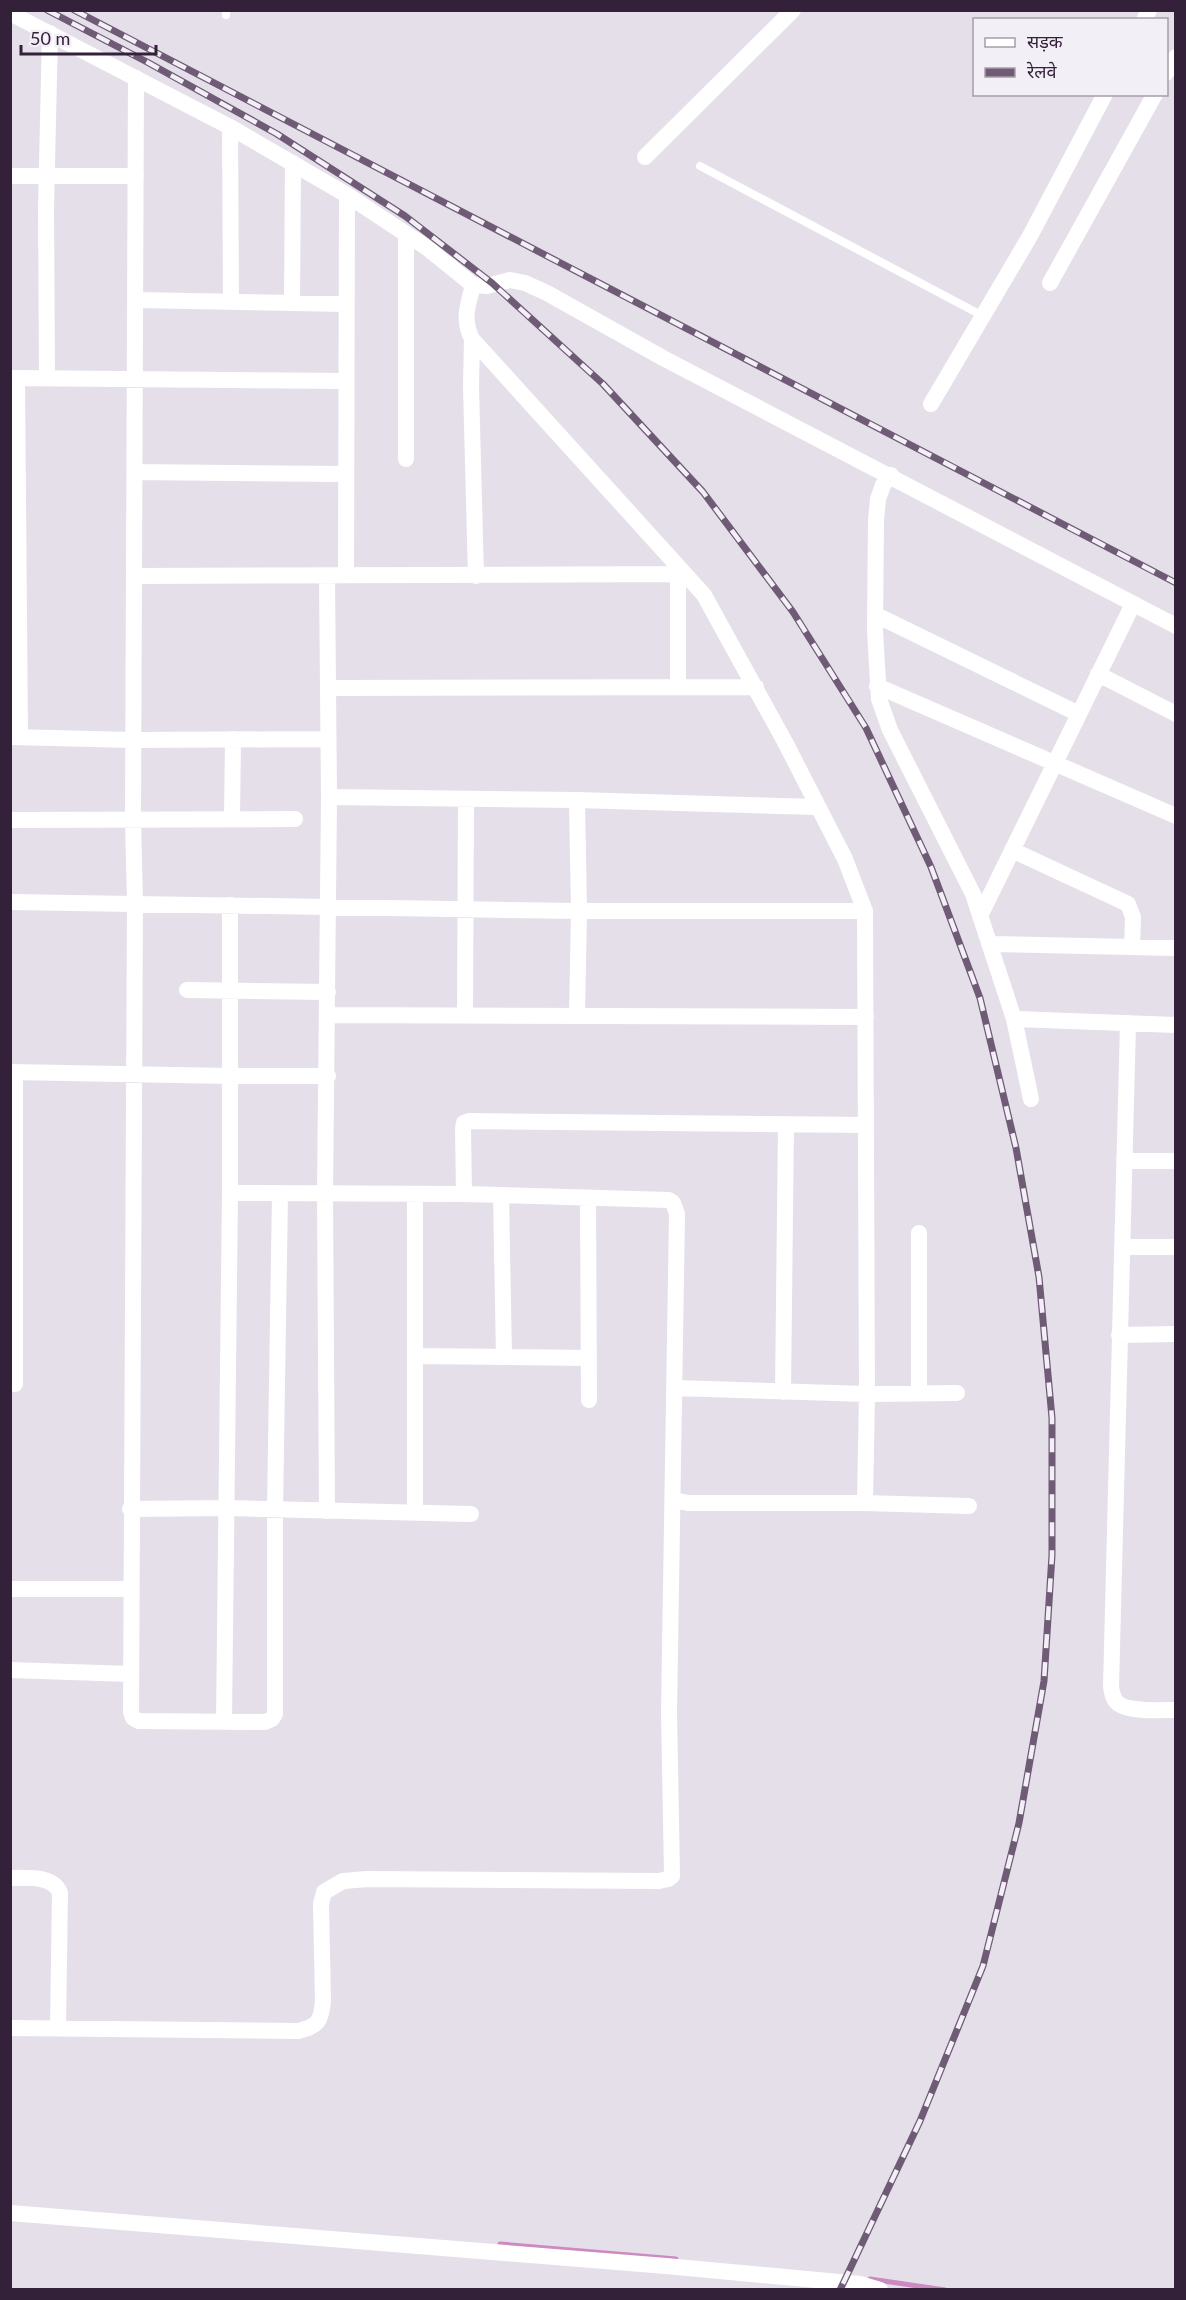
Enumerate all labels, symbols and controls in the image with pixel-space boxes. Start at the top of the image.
scale bar [21,18,156,56]
legend [973,18,1168,96]
text: 50 m [30,27,70,49]
text: सड़क [1027,30,1064,52]
text: रेलवे [1026,60,1058,82]

